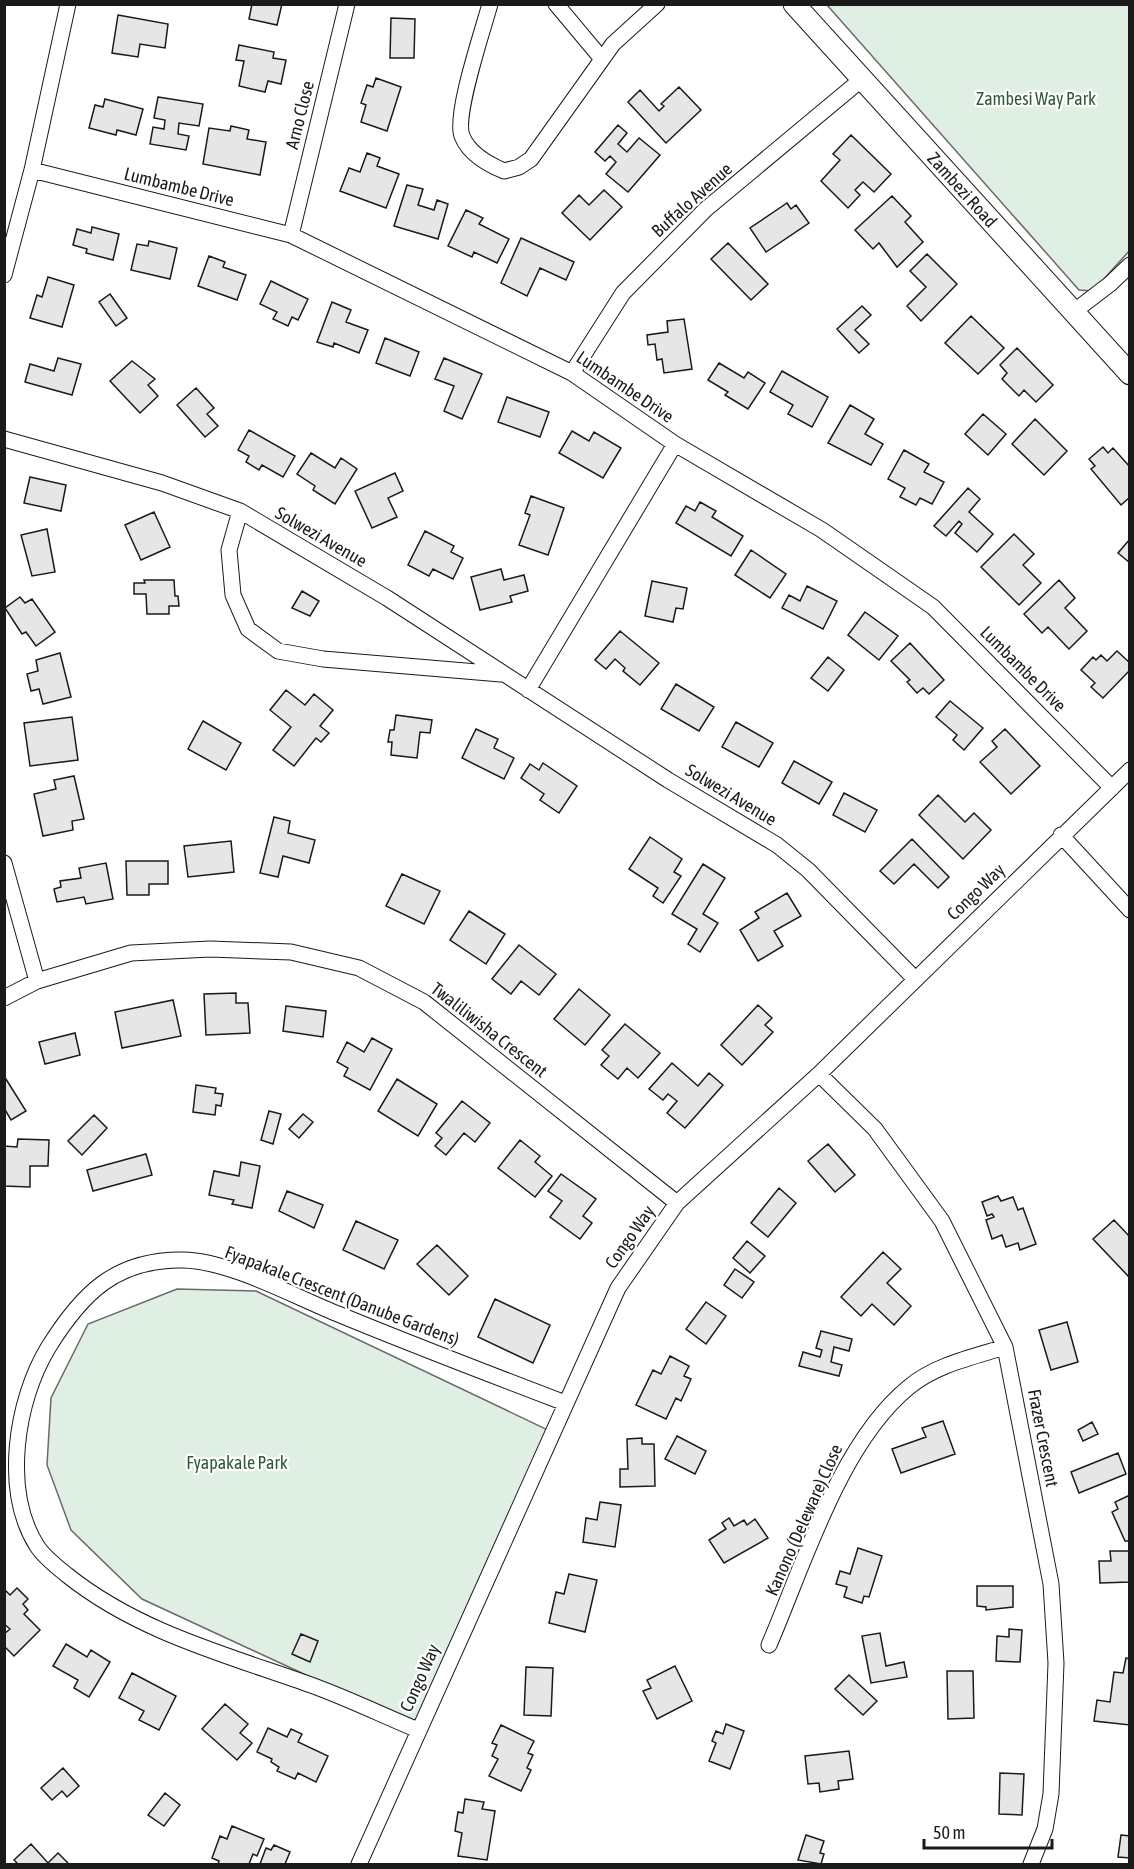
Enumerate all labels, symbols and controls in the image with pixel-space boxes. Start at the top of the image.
street label: Arno Close [281,79,318,151]
park label: Zambesi Way Park [976,88,1096,109]
street label: Zambezi Road [923,148,1001,231]
street label: Buffalo Avenue [647,158,736,241]
street label: Lumbambe Drive [122,163,236,210]
street label: Lumbambe Drive [573,346,678,427]
street label: Solwezi Avenue [272,502,371,571]
street label: Lumbambe Drive [976,621,1071,716]
street label: Solwezi Avenue [682,759,780,830]
street label: Congo Way [942,859,1009,924]
street label: Twaliliwisha Crescent [427,978,551,1081]
street label: Congo Way [600,1201,659,1272]
street label: Fyapakale Crescent (Danube Gardens) [222,1241,462,1350]
street label: Frazer Crescent [1024,1387,1063,1489]
street label: Kanono (Deleware) Close [761,1441,846,1599]
park label: Fyapakale Park [186,1452,288,1473]
street label: Congo Way [395,1641,444,1715]
scale bar [924,1812,1052,1850]
text: 50 m [933,1822,965,1843]

